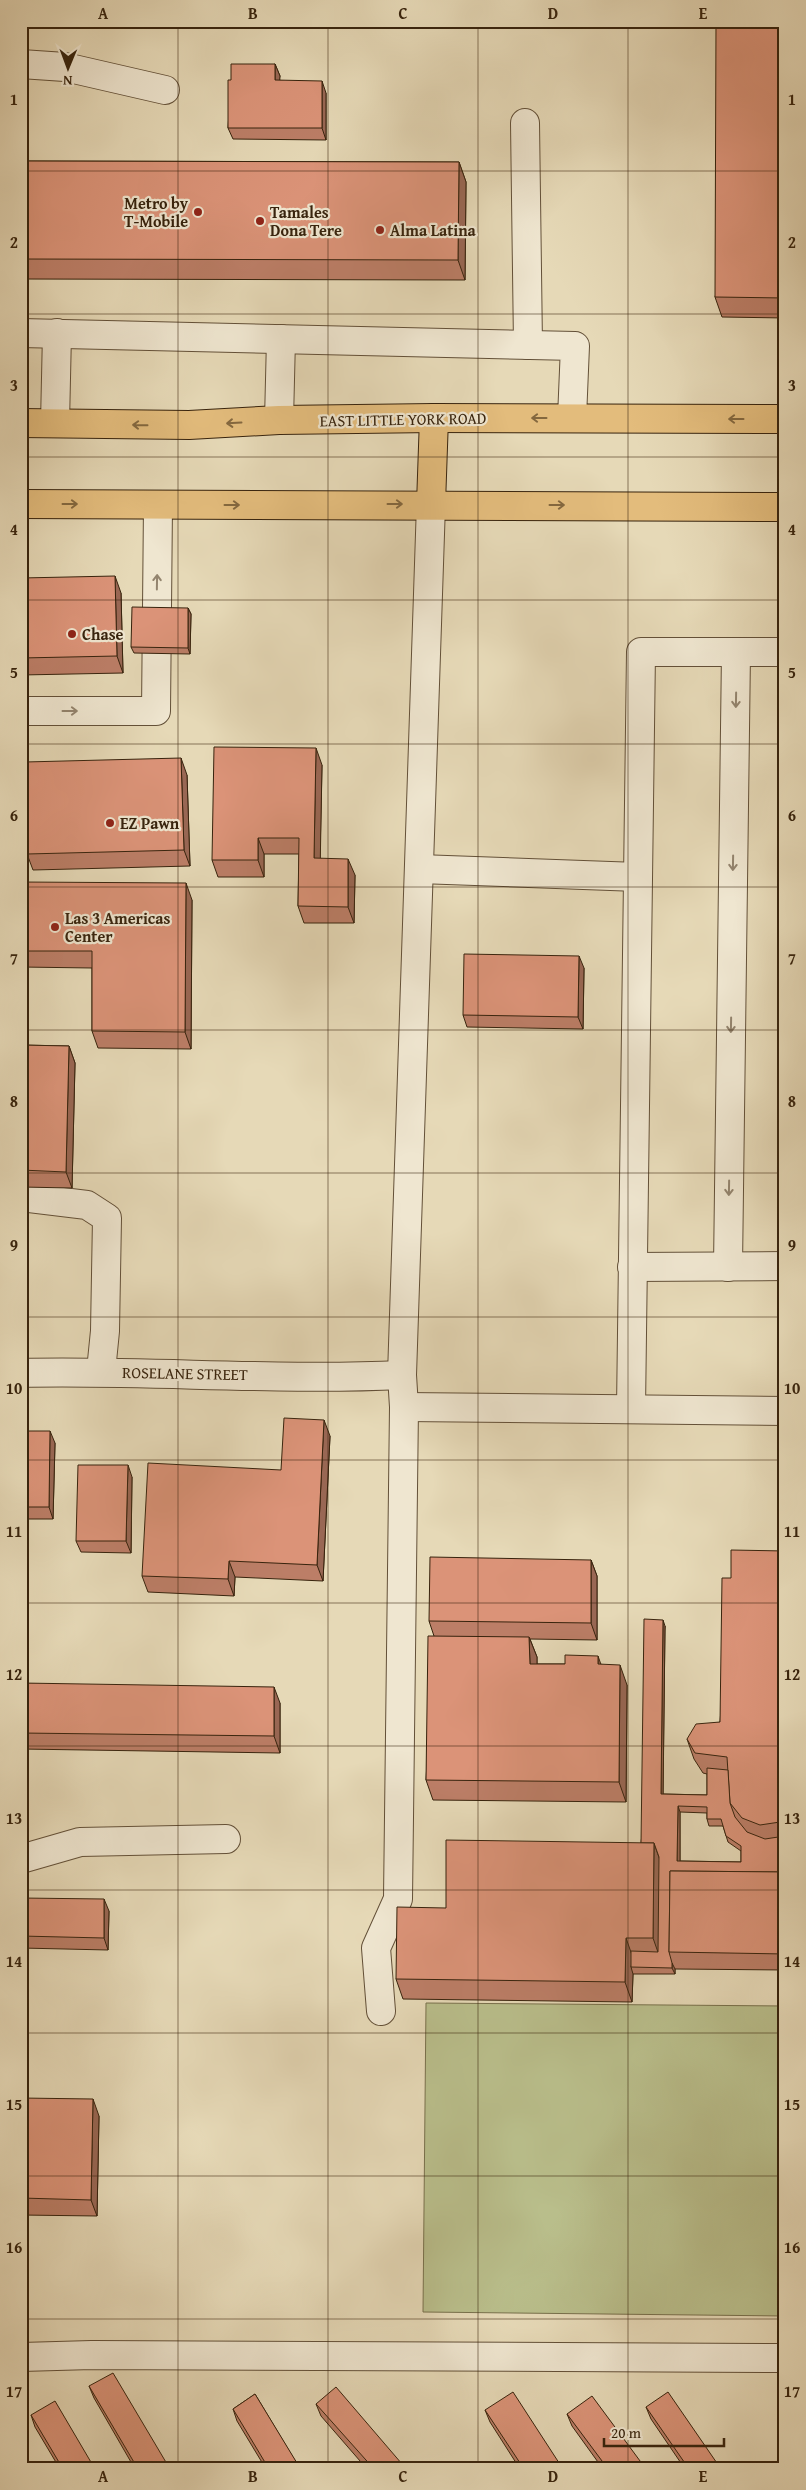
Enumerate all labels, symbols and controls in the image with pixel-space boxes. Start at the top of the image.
text: A [98,1,109,25]
text: B [248,1,258,25]
text: C [398,1,408,25]
text: D [548,1,558,25]
text: E [699,1,708,25]
north arrow [42,42,92,92]
text: N [62,71,73,91]
text: 1 [10,87,18,111]
text: 1 [788,87,796,111]
place label: Metro by T-Mobile [124,191,189,233]
place label: Tamales Dona Tere [270,200,342,242]
marker: Metro by T-Mobile [192,206,204,218]
marker: Tamales Dona Tere [254,215,266,227]
place label: Alma Latina [390,218,477,242]
marker: Alma Latina [374,224,386,236]
text: 2 [10,230,18,254]
text: 2 [788,230,796,254]
text: 3 [10,373,18,397]
text: 3 [788,373,796,397]
street label: EAST LITTLE YORK ROAD [319,406,487,432]
one-way arrow [531,413,547,423]
one-way arrow [728,414,744,424]
one-way arrow [226,418,242,427]
one-way arrow [132,420,148,429]
one-way arrow [62,499,78,509]
one-way arrow [386,499,403,509]
one-way arrow [224,500,240,510]
one-way arrow [549,500,565,510]
text: 4 [10,517,18,541]
text: 4 [788,517,796,541]
one-way arrow [152,574,162,590]
place label: Chase [82,622,124,646]
marker: Chase [66,628,78,640]
text: 5 [10,660,18,684]
text: 5 [788,660,796,684]
one-way arrow [731,692,740,708]
one-way arrow [62,706,78,716]
text: 6 [10,803,18,827]
text: 6 [788,803,796,827]
place label: EZ Pawn [120,811,180,835]
marker: EZ Pawn [104,817,116,829]
one-way arrow [729,855,738,871]
place label: Las 3 Americas Center [65,906,170,948]
marker: Las 3 Americas Center [49,921,61,933]
text: 7 [10,946,18,970]
text: 7 [788,946,796,970]
one-way arrow [727,1017,736,1033]
text: 8 [10,1089,18,1113]
text: 8 [788,1089,796,1113]
one-way arrow [724,1180,734,1196]
text: 9 [10,1233,18,1257]
text: 9 [788,1233,796,1257]
street label: ROSELANE STREET [122,1360,248,1386]
text: 10 [6,1376,22,1400]
text: 10 [784,1376,800,1400]
text: 11 [6,1519,22,1543]
text: 11 [784,1519,800,1543]
text: 12 [6,1662,22,1686]
text: 12 [784,1662,800,1686]
text: 13 [6,1806,22,1830]
text: 13 [784,1806,800,1830]
text: 14 [6,1949,22,1973]
text: 14 [784,1949,800,1973]
text: 15 [6,2092,22,2116]
text: 15 [784,2092,800,2116]
text: 16 [6,2235,22,2259]
text: 16 [784,2235,800,2259]
text: 17 [6,2379,22,2403]
text: 17 [784,2379,800,2403]
scale bar [604,2415,724,2447]
text: 20 m [611,2422,642,2443]
text: A [98,2464,109,2488]
text: B [248,2464,258,2488]
text: C [398,2464,408,2488]
text: D [548,2464,558,2488]
text: E [699,2464,708,2488]

